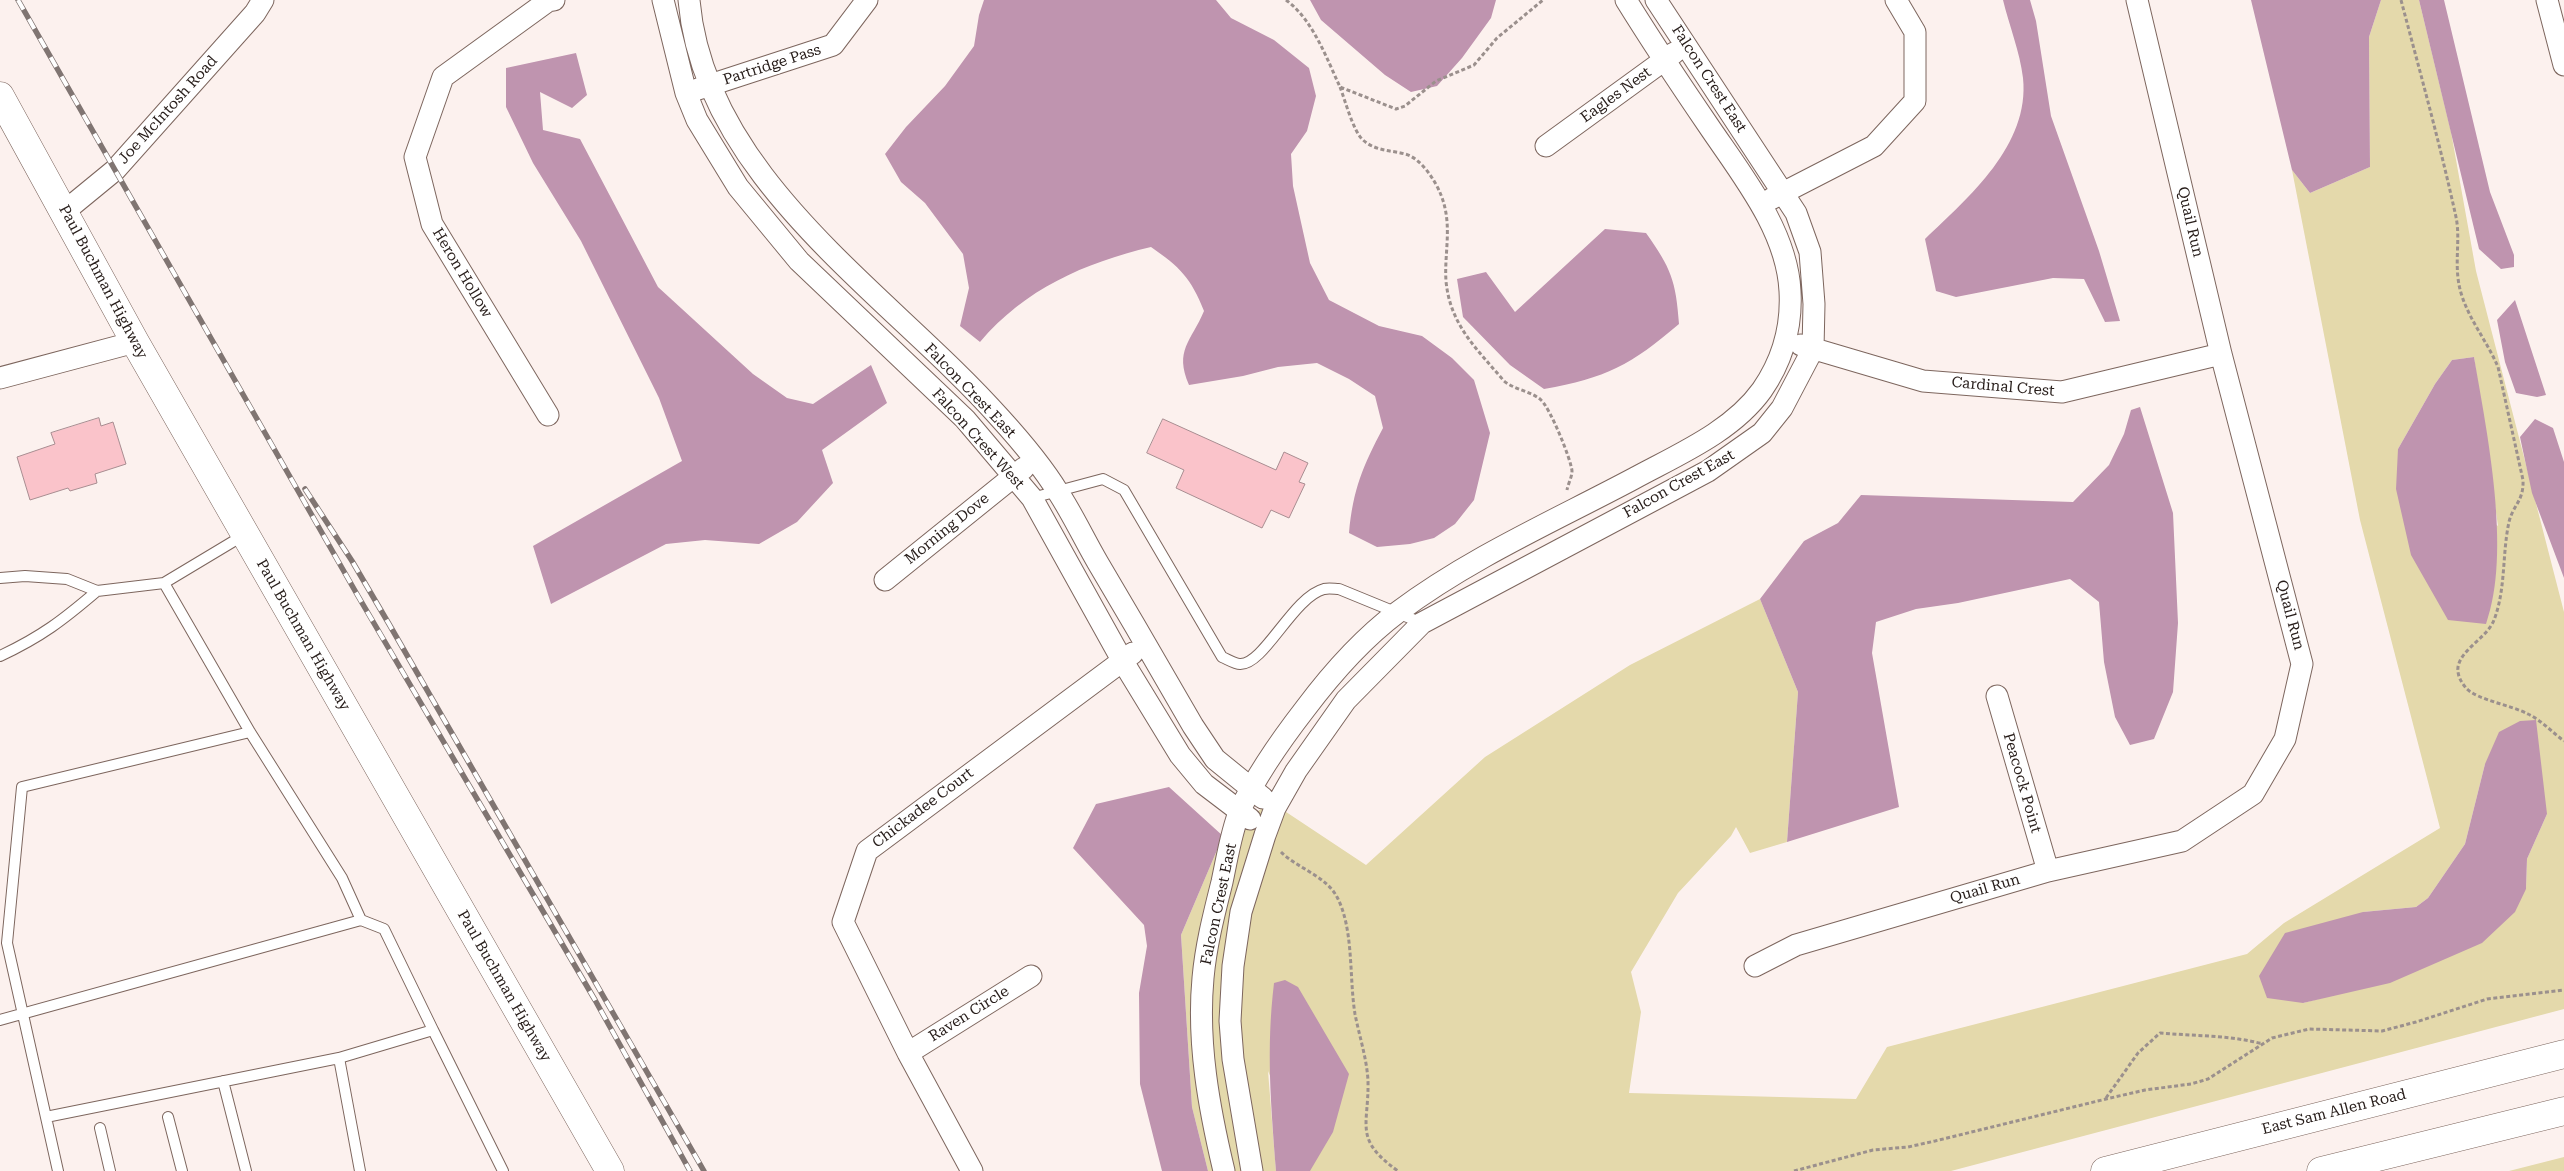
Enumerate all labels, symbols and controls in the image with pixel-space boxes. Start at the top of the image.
street label: Falcon Crest East [1668,22,1750,136]
street label: Partridge Pass [721,41,823,89]
street label: Joe McIntosh Road [115,52,221,168]
street label: Eagles Nest [1577,63,1655,127]
street label: Quail Run [2173,185,2207,259]
street label: Paul Buchman Highway [55,202,151,362]
street label: Heron Hollow [428,225,496,321]
street label: Falcon Crest East [920,340,1020,442]
street label: Cardinal Crest [1951,374,2055,400]
street label: Falcon Crest West [928,385,1028,493]
street label: Falcon Crest East [1620,446,1738,522]
street label: Morning Dove [901,490,993,568]
street label: Paul Buchman Highway [252,556,354,714]
street label: Quail Run [2272,578,2308,652]
street label: Peacock Point [1999,731,2045,835]
street label: Chickadee Court [869,764,977,852]
street label: Falcon Crest East [1197,841,1241,967]
street label: Quail Run [1948,870,2022,908]
street label: Paul Buchman Highway [453,907,555,1065]
street label: Raven Circle [926,982,1012,1046]
street label: East Sam Allen Road [2260,1085,2408,1139]

